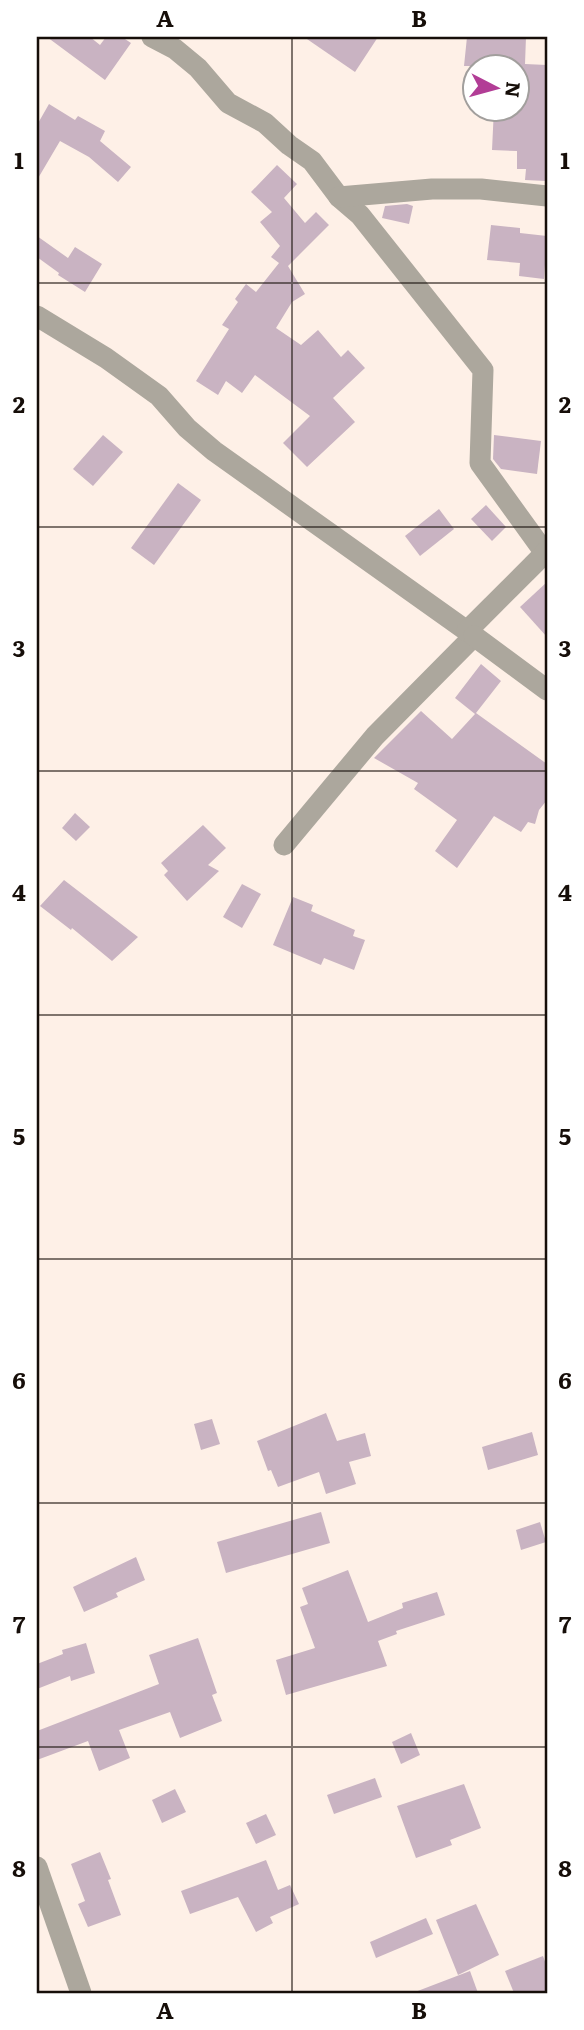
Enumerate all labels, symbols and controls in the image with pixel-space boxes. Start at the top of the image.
text: A [156,0,174,34]
text: B [411,0,427,34]
north arrow [462,52,532,122]
text: N [499,80,529,99]
text: 1 [14,142,24,176]
text: 1 [560,142,570,176]
text: 2 [13,386,25,420]
text: 2 [559,386,571,420]
text: 3 [13,630,25,664]
text: 3 [559,630,571,664]
text: 4 [12,874,26,908]
text: 4 [558,874,572,908]
text: 5 [13,1118,25,1152]
text: 5 [559,1118,571,1152]
text: 6 [12,1362,26,1396]
text: 6 [558,1362,572,1396]
text: 7 [13,1606,26,1640]
text: 7 [559,1606,572,1640]
text: 8 [12,1850,26,1884]
text: 8 [558,1850,572,1884]
text: A [156,1992,174,2026]
text: B [411,1992,427,2026]

